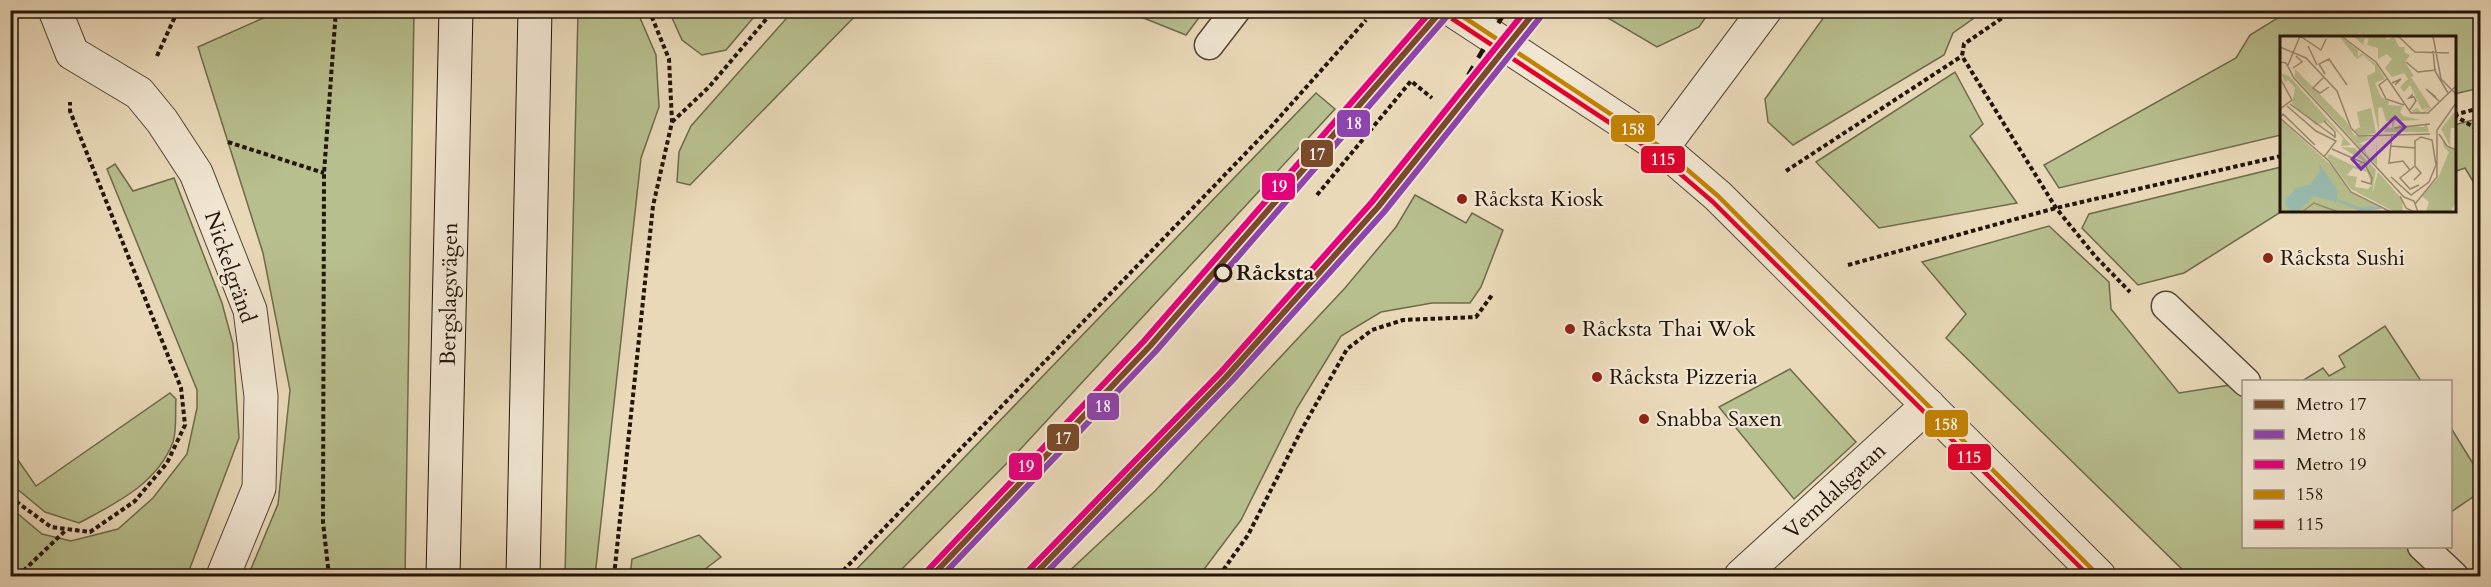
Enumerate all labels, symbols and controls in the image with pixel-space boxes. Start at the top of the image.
inset map [2280,36,2455,212]
line badge: 18 [1336,109,1371,138]
text: 18 [1346,113,1362,135]
line badge: 158 [1610,114,1656,143]
text: 158 [1621,119,1645,141]
line badge: 17 [1300,139,1334,168]
text: 17 [1309,144,1325,166]
line badge: 115 [1640,145,1686,174]
text: 115 [1651,149,1675,171]
line badge: 19 [1261,172,1296,201]
text: 19 [1271,176,1287,198]
place label: Råcksta Kiosk [1474,184,1604,214]
marker: Råcksta Kiosk [1455,192,1469,206]
street label: Nickelgränd [197,207,263,327]
street label: Bergslagsvägen [433,222,465,366]
place label: Råcksta Sushi [2280,243,2405,273]
marker: Råcksta Sushi [2261,251,2275,265]
place label: Råcksta [1236,258,1314,288]
marker: Råcksta [1214,264,1232,282]
place label: Råcksta Thai Wok [1582,314,1756,344]
marker: Råcksta Thai Wok [1563,322,1577,336]
place label: Råcksta Pizzeria [1609,362,1758,392]
marker: Råcksta Pizzeria [1590,370,1604,384]
legend [2242,380,2452,548]
line badge: 18 [1086,392,1120,421]
text: Metro 17 [2296,392,2366,417]
text: 18 [1095,396,1111,418]
place label: Snabba Saxen [1656,404,1783,434]
line badge: 158 [1924,409,1969,438]
marker: Snabba Saxen [1637,412,1651,426]
text: 158 [1934,414,1958,436]
text: Metro 18 [2296,422,2366,447]
line badge: 17 [1046,423,1080,452]
text: 17 [1055,428,1071,450]
street label: Vemdalsgatan [1777,435,1893,546]
line badge: 115 [1947,443,1992,471]
text: 115 [1957,447,1981,469]
line badge: 19 [1008,452,1043,481]
text: Metro 19 [2296,452,2366,477]
text: 19 [1018,456,1034,478]
text: 158 [2296,482,2324,507]
text: 115 [2296,512,2324,537]

